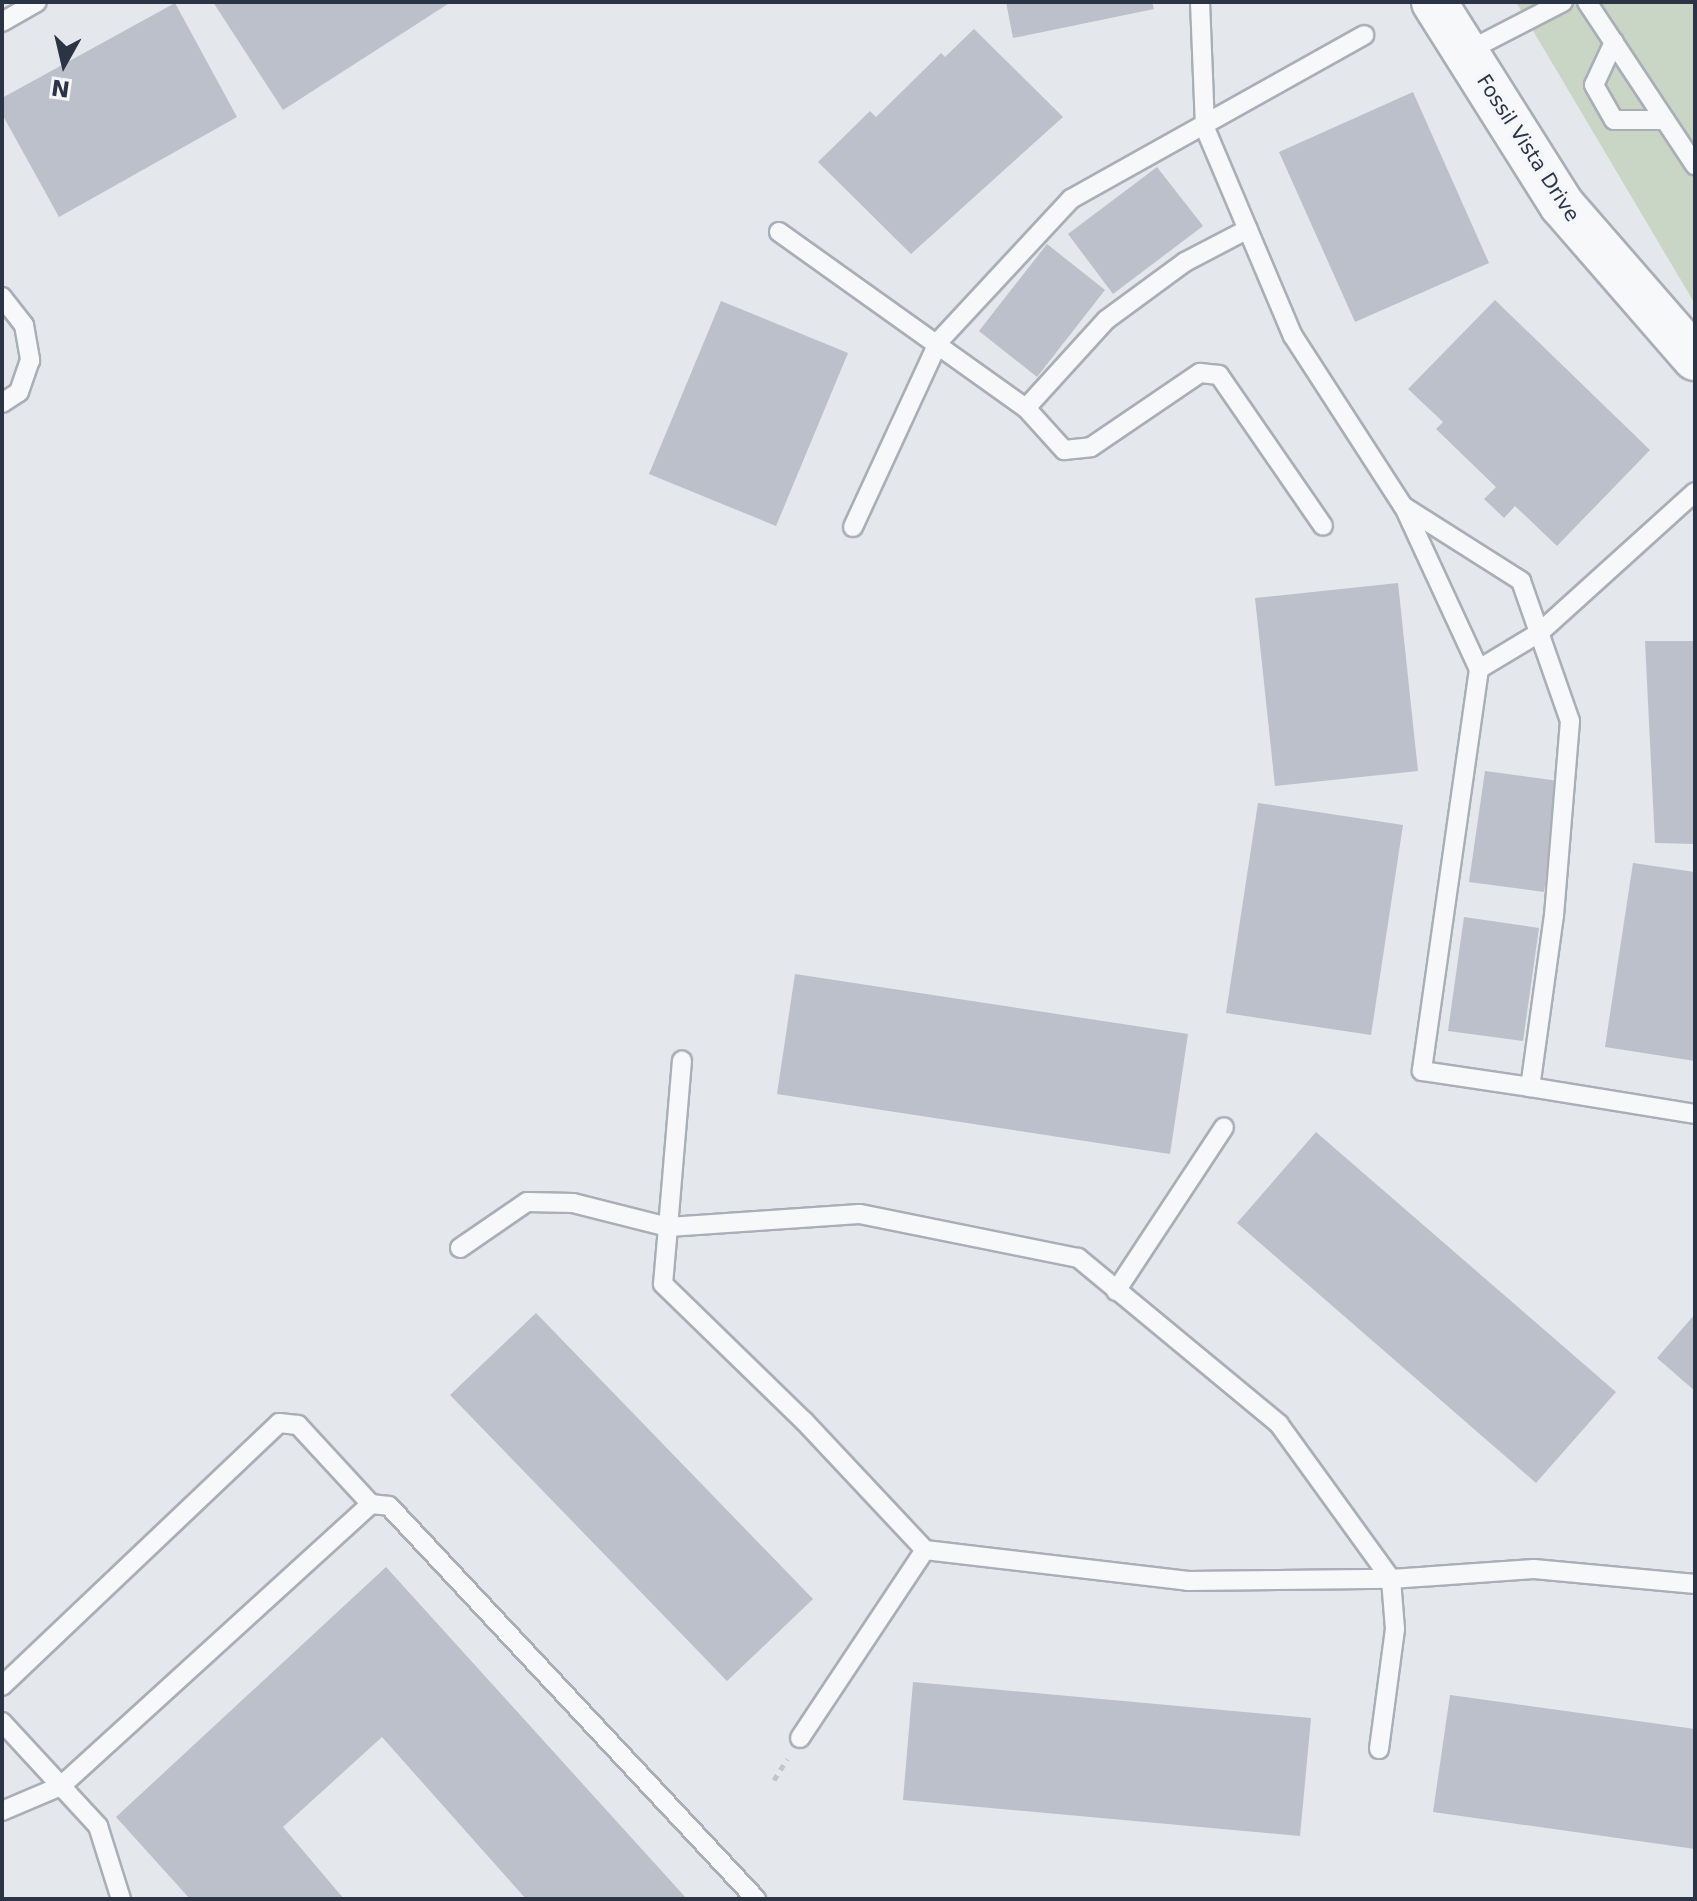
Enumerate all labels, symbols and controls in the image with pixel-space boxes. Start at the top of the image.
north arrow [24,24,104,104]
street label: Fossil Vista Drive [1472,70,1584,226]
text: N [50,75,71,102]

